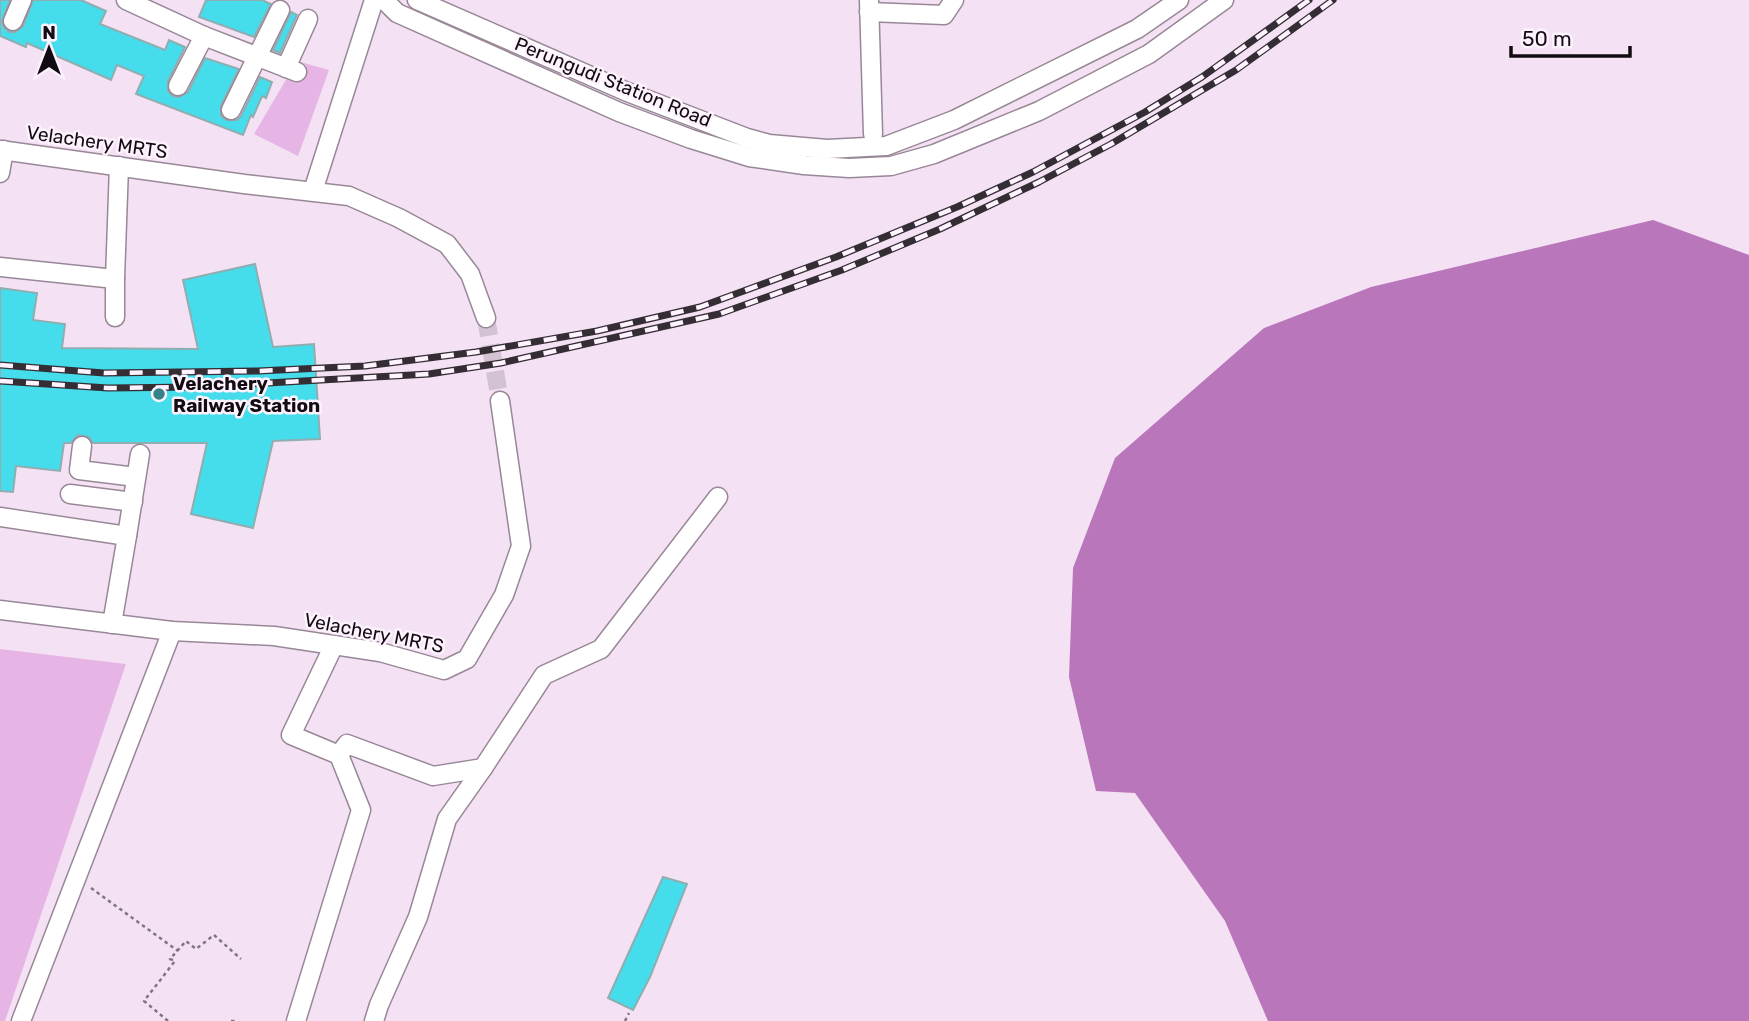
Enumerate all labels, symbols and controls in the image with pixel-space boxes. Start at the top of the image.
north arrow [14,14,84,84]
scale bar [1511,14,1630,58]
text: N [42,21,56,44]
text: 50 m [1522,26,1572,51]
street label: Perungudi Station Road [511,32,715,132]
street label: Velachery MRTS [25,121,169,163]
place label: Velachery Railway Station [173,372,320,417]
marker: Velachery Railway Station [151,386,167,402]
street label: Velachery MRTS [302,608,446,658]

